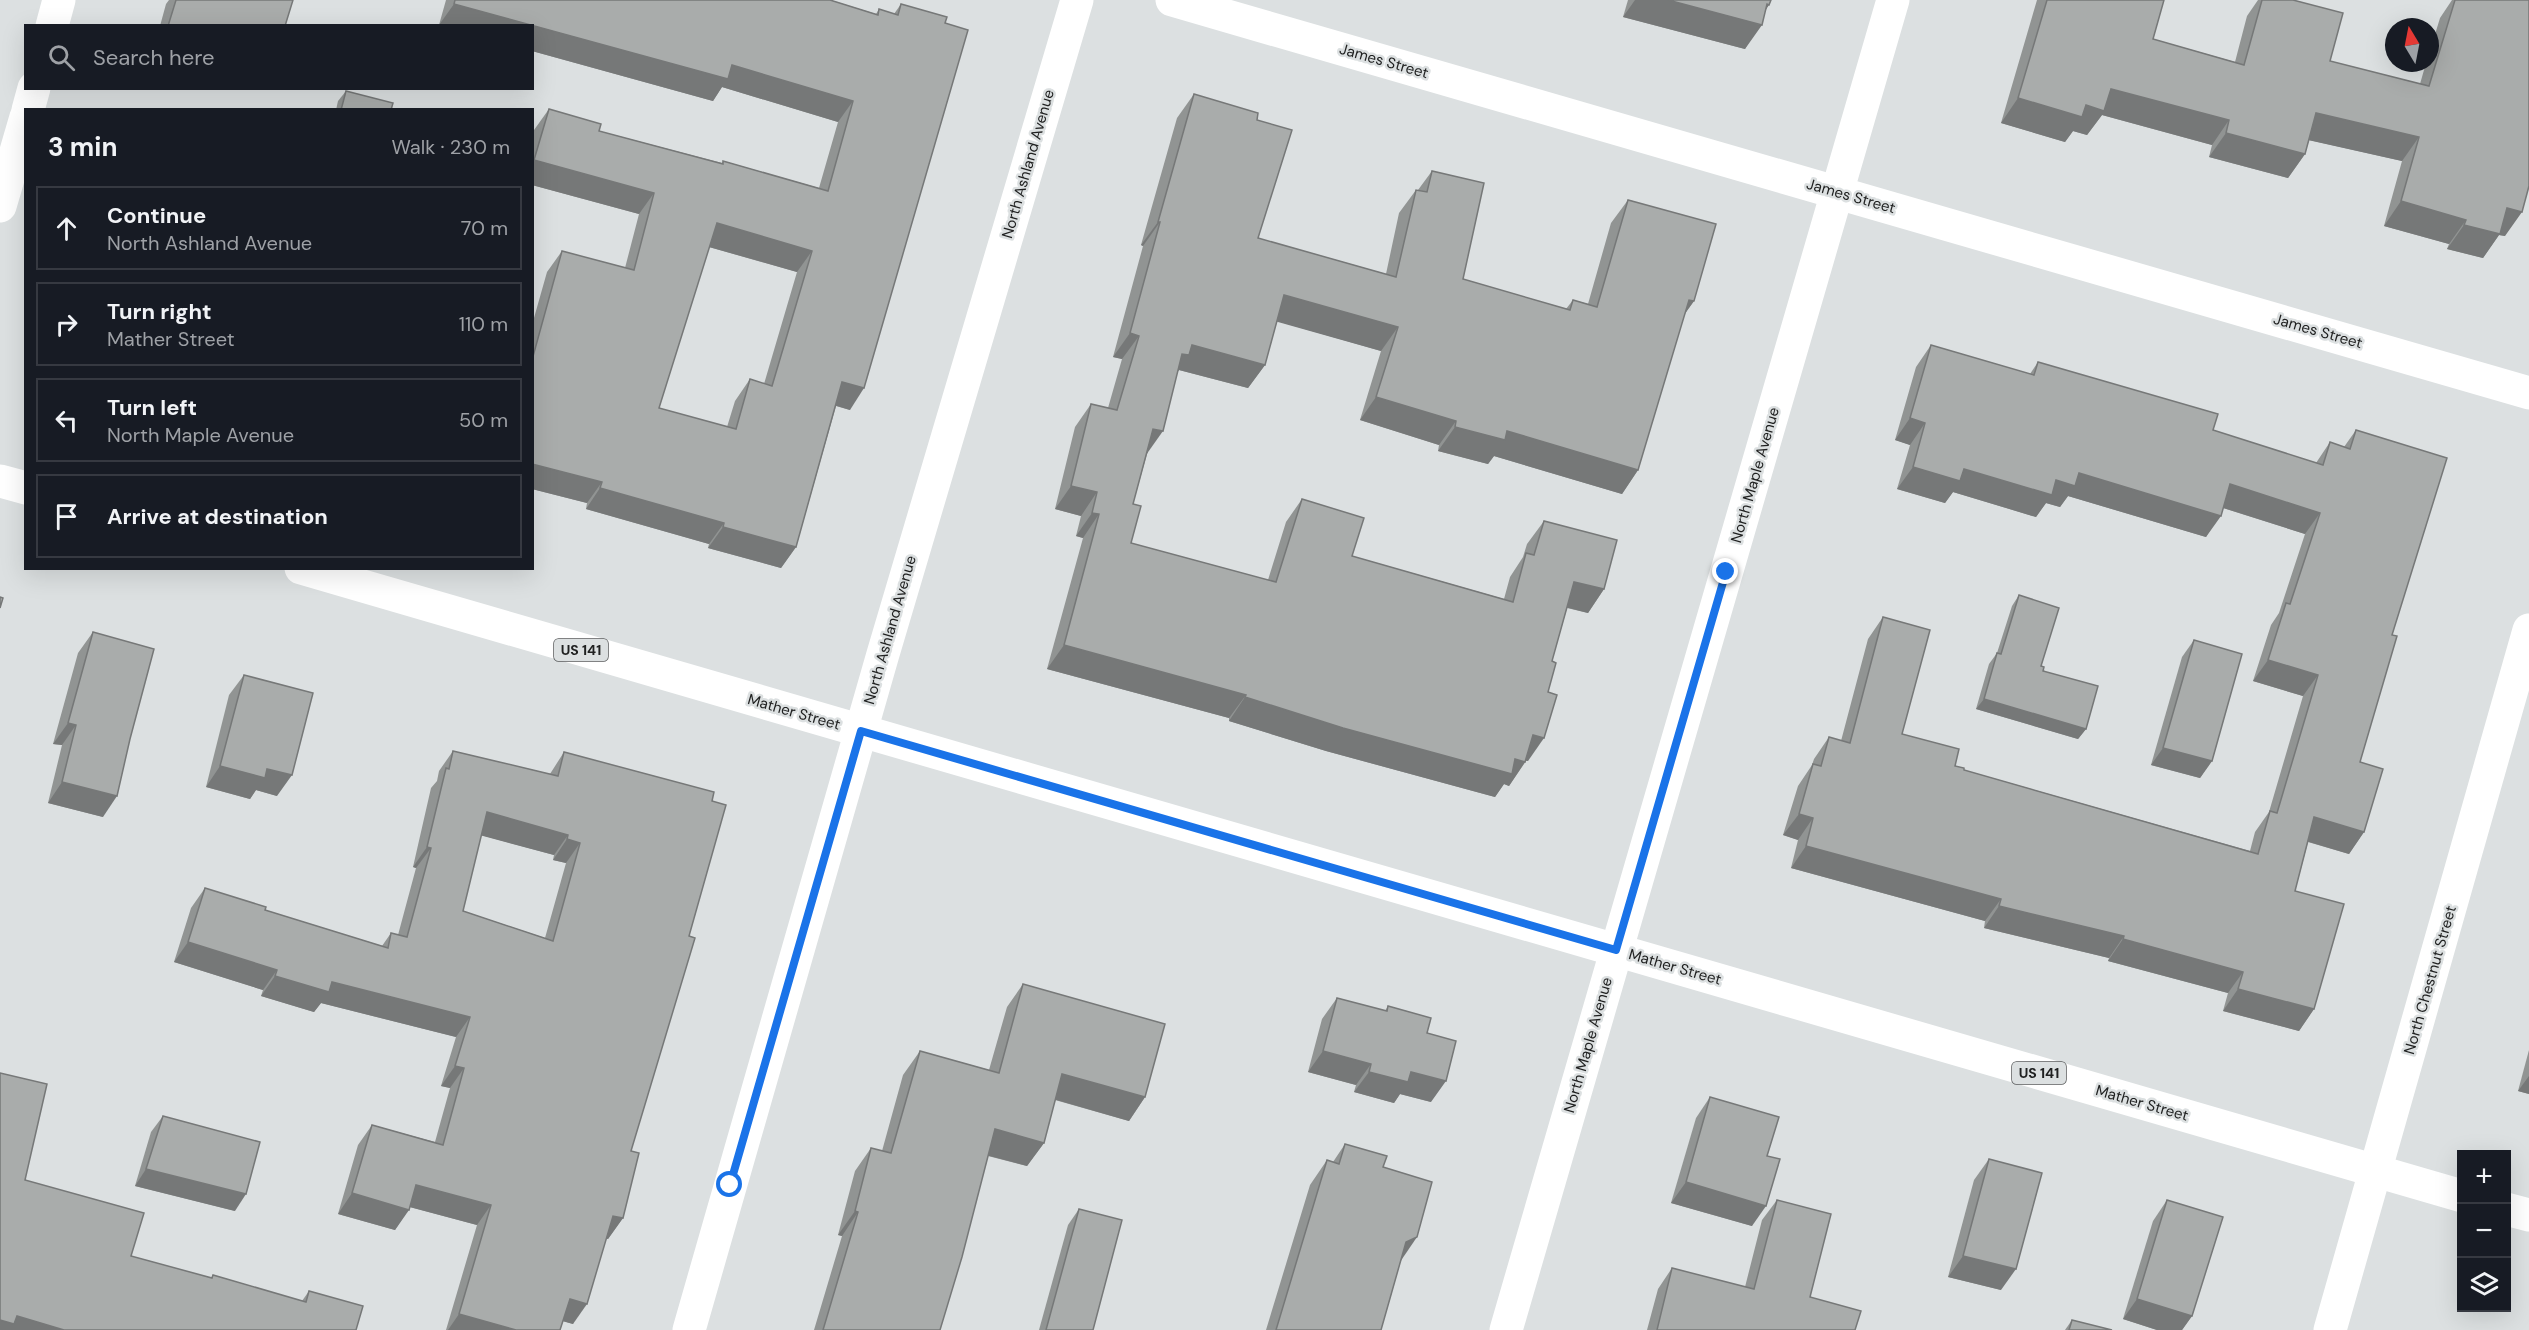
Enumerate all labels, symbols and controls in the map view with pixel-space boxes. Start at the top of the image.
north arrow [2385,18,2439,72]
search box [24,24,534,90]
street label: James Street [1337,39,1431,83]
icon: search [45,41,78,74]
text: Search here [93,43,214,72]
street label: North Ashland Avenue [997,87,1059,241]
text: 3 min [48,130,117,164]
text: Walk · 230 m [391,134,510,160]
street label: James Street [1804,174,1898,218]
text: Continue [107,201,206,230]
icon: ahead [50,212,83,245]
text: 70 m [461,215,508,241]
text: North Ashland Avenue [107,230,312,256]
text: Turn right [107,297,212,326]
icon: right [50,308,83,341]
street label: James Street [2271,309,2365,353]
text: 110 m [459,311,508,337]
text: Mather Street [107,326,235,352]
text: Turn left [107,393,197,422]
icon: left [50,404,83,437]
street label: North Maple Avenue [1726,405,1784,545]
text: 50 m [459,407,508,433]
text: North Maple Avenue [107,422,294,448]
icon: arrive [50,500,83,533]
text: Arrive at destination [107,502,328,531]
street label: North Ashland Avenue [859,553,921,707]
route end [1712,558,1738,584]
road number: US 141 [554,639,608,661]
street label: Mather Street [745,689,843,735]
street label: North Chestnut Street [2399,903,2461,1057]
street label: Mather Street [1626,944,1724,990]
street label: North Maple Avenue [1559,975,1617,1115]
road number: US 141 [2012,1062,2066,1084]
street label: Mather Street [2093,1080,2191,1126]
map controls [2457,1150,2511,1312]
button: + [2457,1150,2511,1204]
route start [716,1171,742,1197]
button: − [2457,1204,2511,1258]
button: layers [2457,1258,2511,1312]

